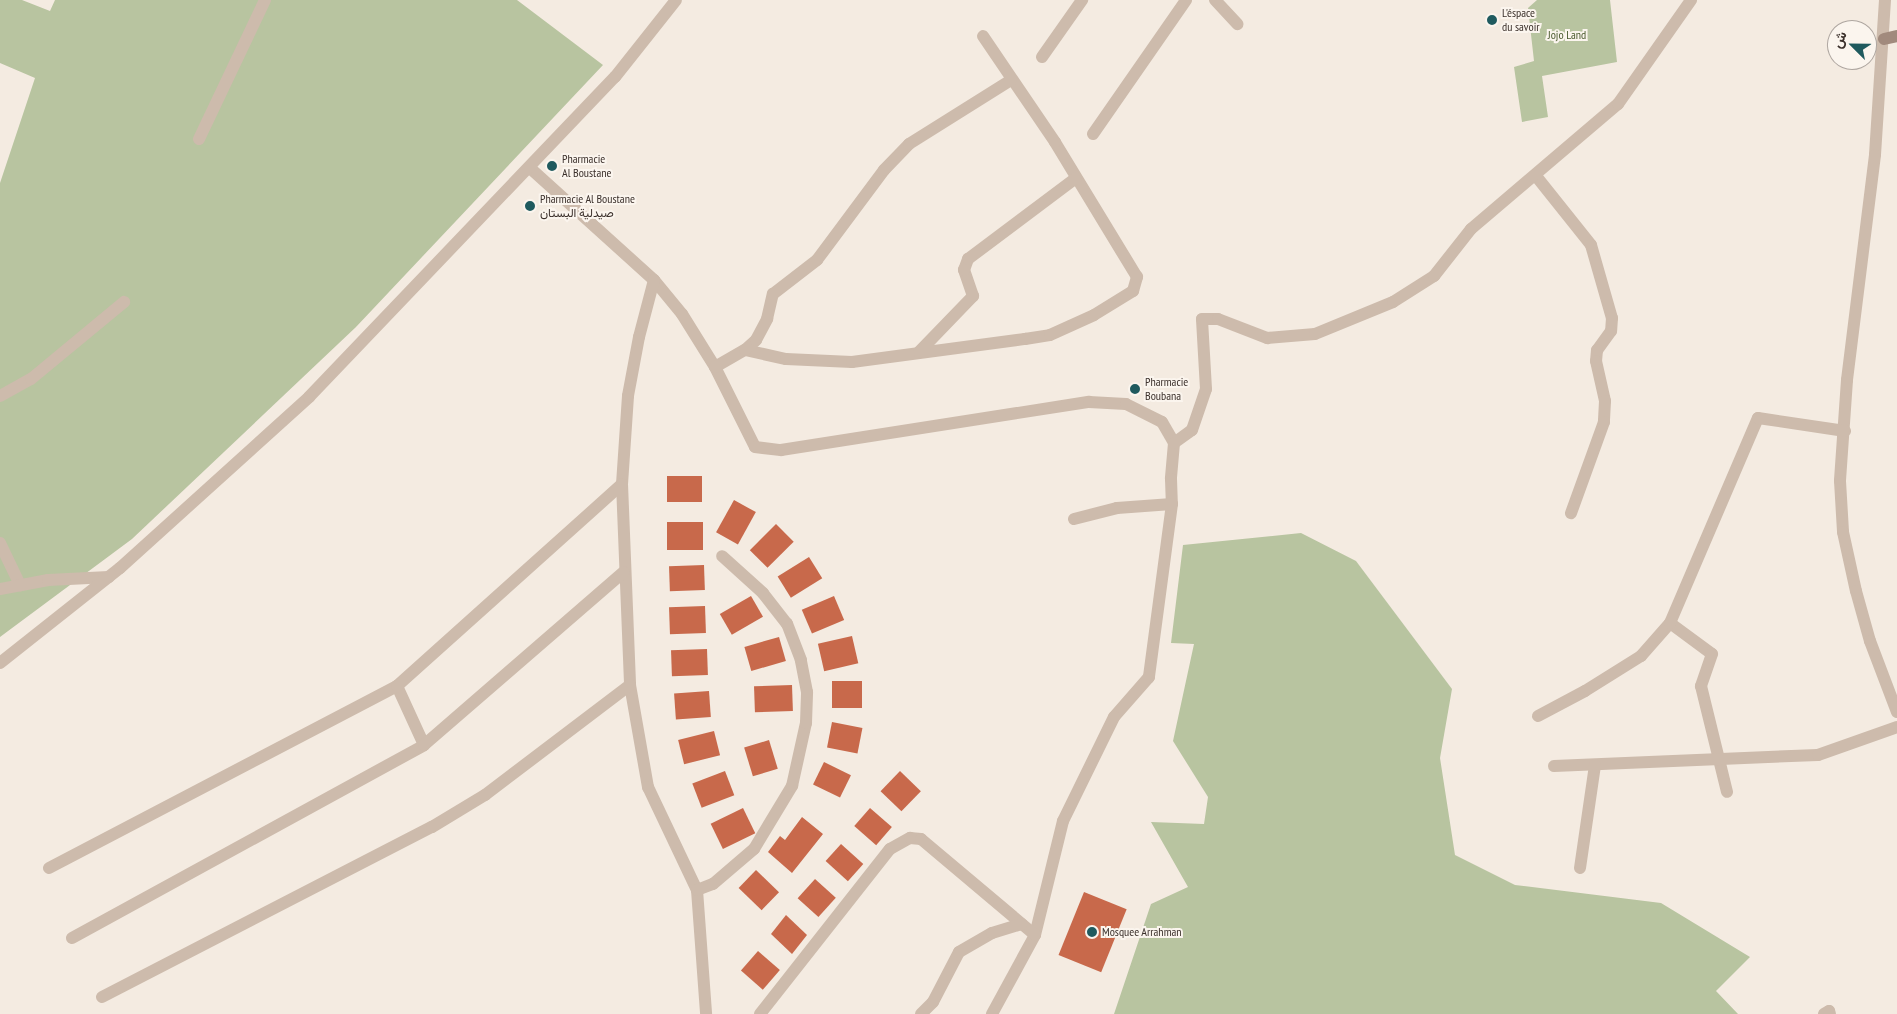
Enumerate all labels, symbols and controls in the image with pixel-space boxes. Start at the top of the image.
place label: L'éspace du savoir [1502,6,1540,34]
marker: L'éspace du savoir [1486,14,1498,26]
north arrow [1827,20,1877,70]
park label: Jojo Land [1548,28,1586,42]
text: ش [1828,28,1851,51]
place label: Pharmacie Al Boustane [562,152,611,180]
marker: Pharmacie Al Boustane [546,160,558,172]
place label: Pharmacie Al Boustane صيدلية البستان [540,192,635,220]
marker: Pharmacie Al Boustane صيدلية البستان [524,200,536,212]
place label: Pharmacie Boubana [1145,375,1188,403]
marker: Pharmacie Boubana [1129,383,1141,395]
place label: Mosquee Arrahman [1102,925,1182,939]
marker: Mosquee Arrahman [1086,926,1098,938]

